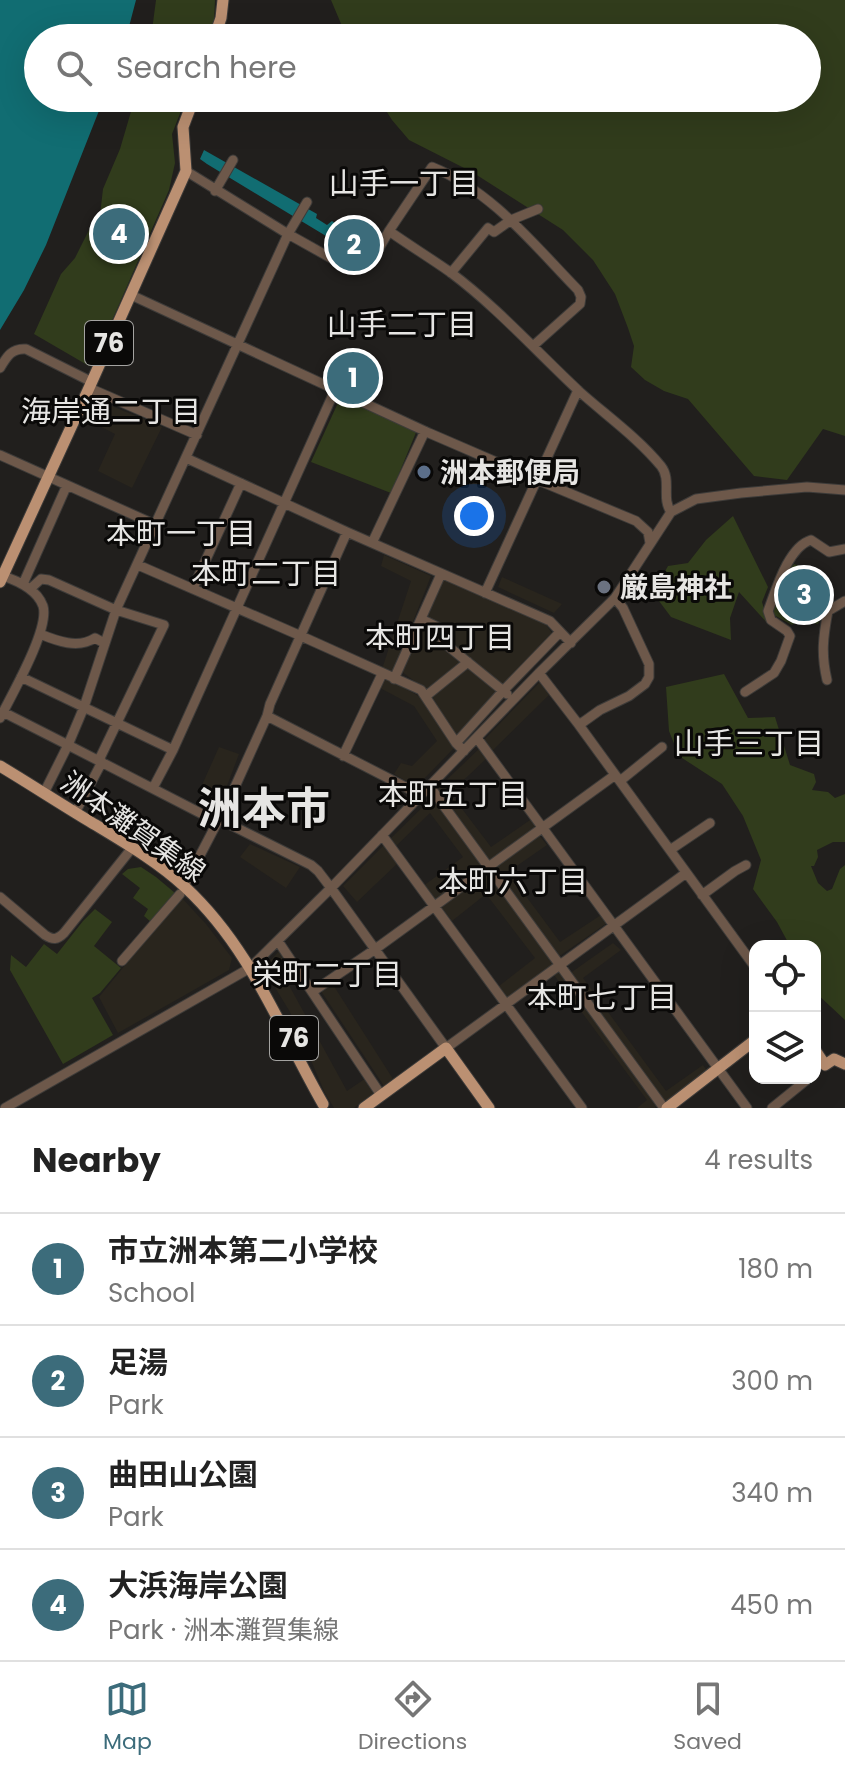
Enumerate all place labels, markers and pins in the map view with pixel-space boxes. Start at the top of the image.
pin: 4 [93,204,145,264]
pin: 2 [328,215,380,275]
pin: 1 [327,348,379,408]
place label: 洲本郵便局 [440,453,580,492]
marker: 洲本郵便局 [415,463,433,481]
pin: 3 [778,565,830,625]
place label: 厳島神社 [620,568,732,607]
marker: 厳島神社 [595,578,613,596]

